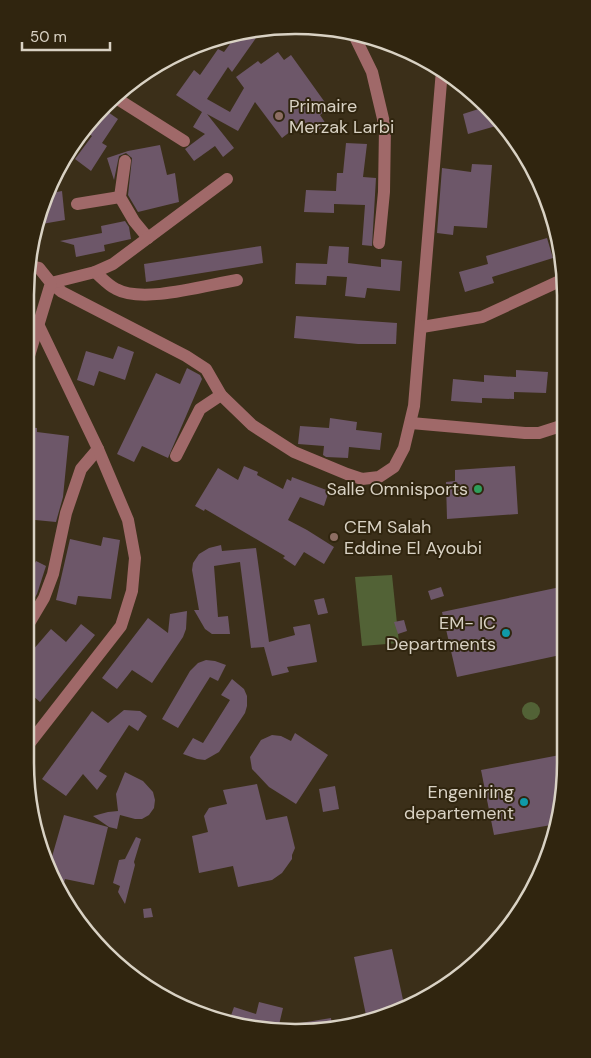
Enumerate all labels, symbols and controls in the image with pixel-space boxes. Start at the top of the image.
scale bar [22,20,110,52]
text: 50 m [30,27,67,47]
place label: Primaire Merzak Larbi [289,94,394,139]
marker: Primaire Merzak Larbi [273,110,285,122]
place label: Salle Omnisports [326,477,468,501]
marker: Salle Omnisports [472,483,484,495]
place label: CEM Salah Eddine El Ayoubi [344,515,482,560]
marker: CEM Salah Eddine El Ayoubi [328,531,340,543]
place label: EM- IC Departments [386,611,496,656]
marker: EM- IC Departments [500,627,512,639]
place label: Engeniring departement [404,780,514,825]
marker: Engeniring departement [518,796,530,808]

